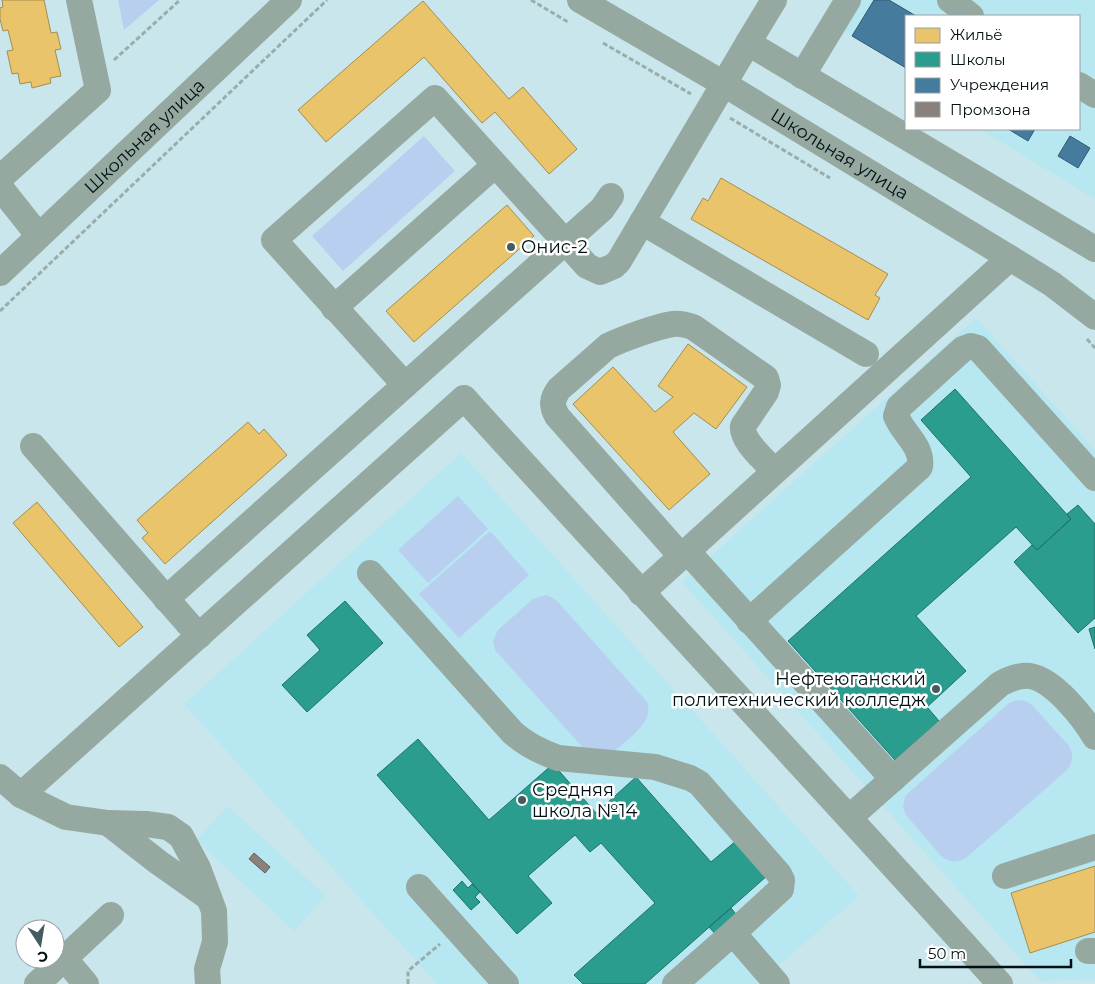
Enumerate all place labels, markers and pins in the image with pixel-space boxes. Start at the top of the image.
place label: Онис-2 [521,236,588,258]
marker: Онис-2 [505,241,517,253]
place label: Нефтеюганский политехнический колледж [672,668,926,711]
marker: Нефтеюганский политехнический колледж [930,683,942,695]
place label: Средняя школа №14 [532,779,637,822]
marker: Средняя школа №14 [516,794,528,806]

